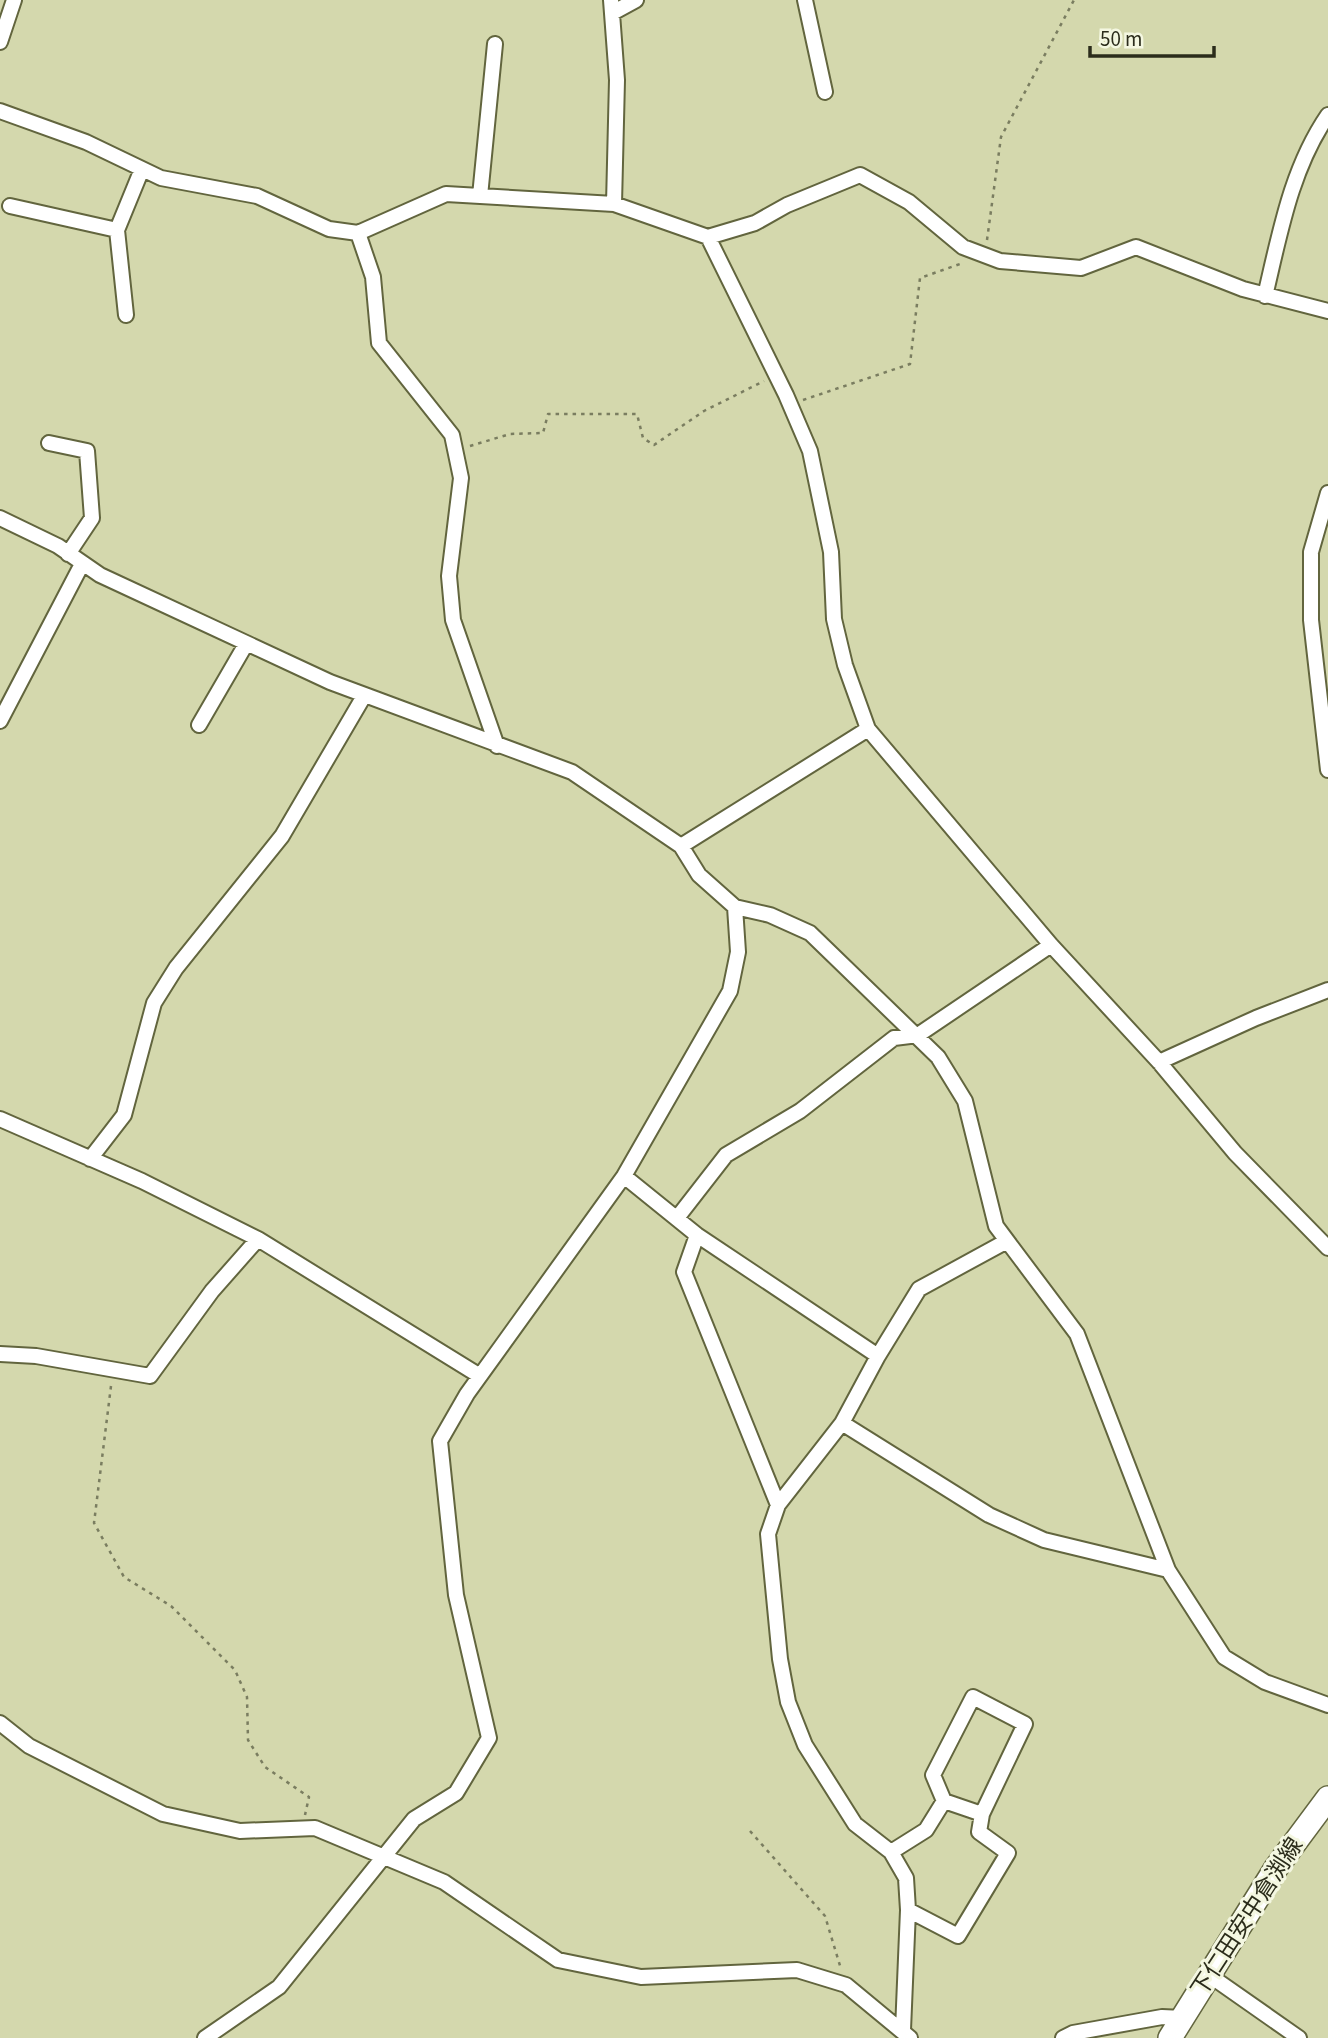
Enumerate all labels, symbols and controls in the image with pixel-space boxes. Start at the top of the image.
scale bar [1090,14,1214,58]
text: 50 m [1100,24,1142,54]
street label: 下仁田安中倉渕線 [1183,1831,1311,2003]

